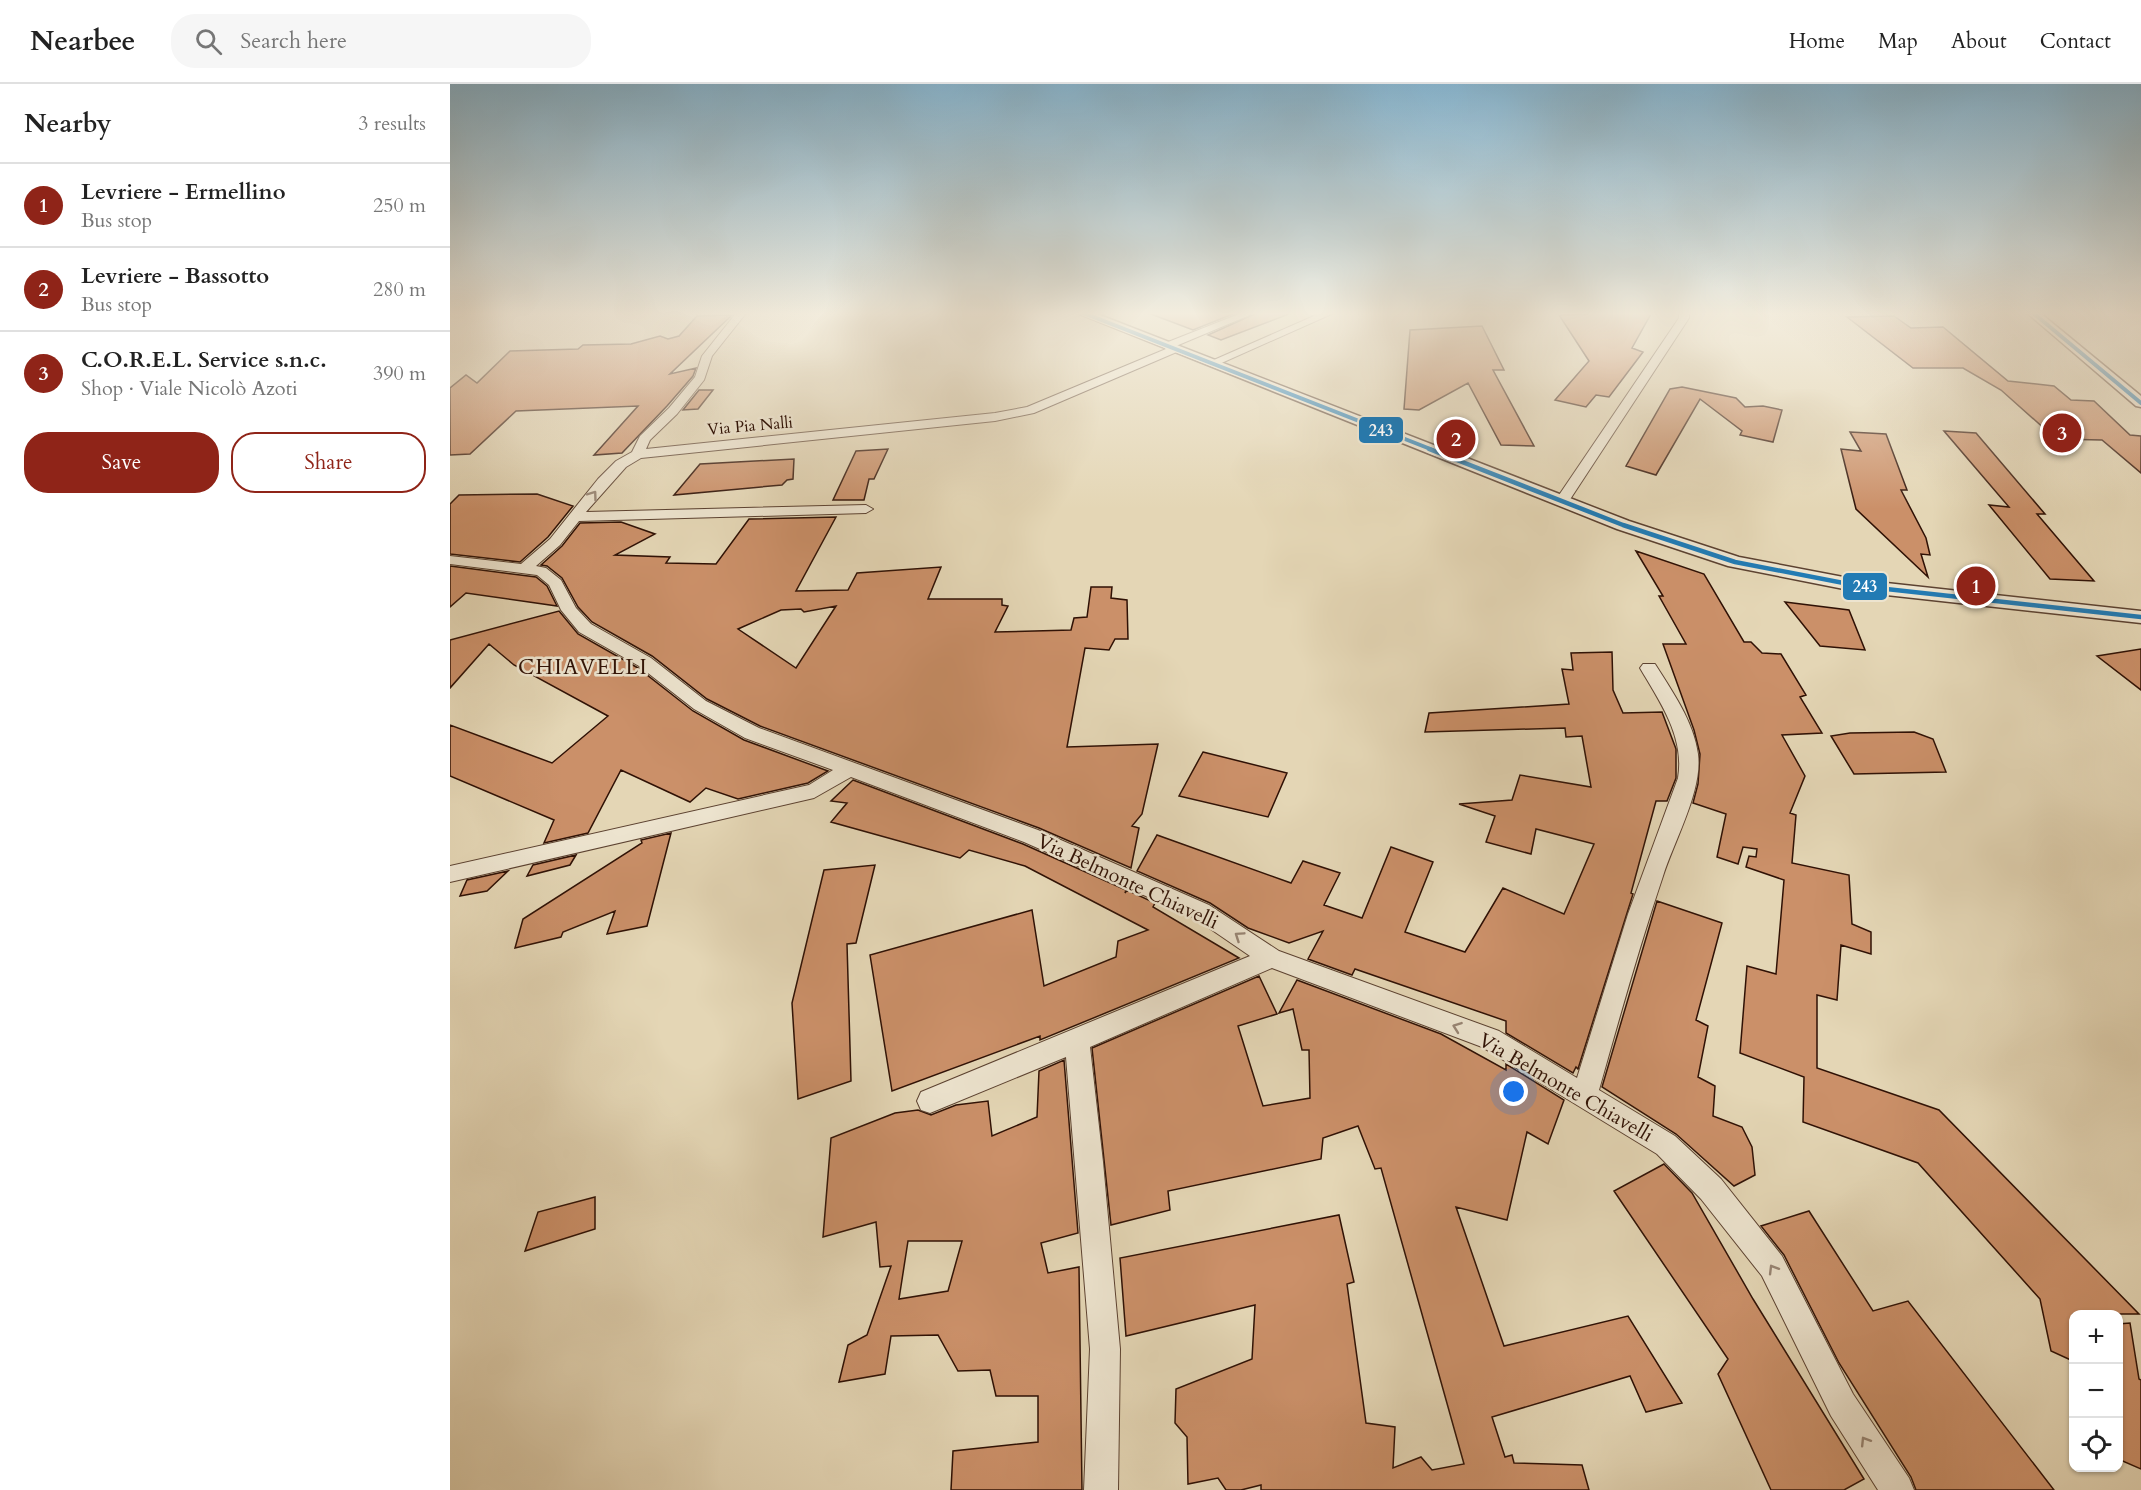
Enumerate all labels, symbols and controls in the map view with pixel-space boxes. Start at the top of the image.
search box [171,14,591,68]
text: Nearbee [30,22,135,60]
icon: search [192,25,225,58]
text: Search here [240,26,347,56]
text: Home [1789,27,1845,56]
text: Map [1878,27,1918,56]
text: About [1951,27,2007,56]
text: Contact [2040,27,2111,56]
text: Nearby [24,106,112,141]
text: 3 results [358,110,426,137]
text: Levriere - Ermellino [81,177,286,207]
text: 1 [38,192,49,219]
text: 250 m [373,192,426,219]
text: Bus stop [81,207,152,234]
text: Levriere - Bassotto [81,261,269,291]
text: 2 [38,276,49,303]
text: 280 m [373,276,426,303]
text: Bus stop [81,291,152,318]
text: C.O.R.E.L. Service s.n.c. [81,345,327,375]
text: 3 [38,360,49,387]
text: 390 m [373,360,426,387]
text: Shop · Viale Nicolò Azoti [81,375,298,402]
pin: 3 [2042,410,2082,456]
street label: Via Pia Nalli [706,411,794,441]
line badge: 243 [1358,416,1404,444]
pin: 2 [1436,416,1476,462]
text: 243 [1369,420,1393,442]
button: Save [24,432,219,493]
button: Share [231,432,426,493]
one-way arrow [586,491,597,502]
pin: 1 [1956,564,1996,608]
line badge: 243 [1842,572,1888,601]
text: 243 [1853,576,1877,598]
district label: CHIAVELLI [518,653,648,682]
street label: Via Belmonte Chiavelli [1033,827,1223,936]
one-way arrow [1235,932,1246,943]
one-way arrow [1452,1021,1463,1034]
street label: Via Belmonte Chiavelli [1473,1026,1658,1149]
your location [1499,1077,1528,1106]
one-way arrow [1769,1265,1780,1275]
map controls [2069,1310,2123,1472]
button: + [2069,1310,2123,1364]
button: − [2069,1364,2123,1418]
button: locate [2069,1418,2123,1472]
one-way arrow [1861,1437,1873,1447]

